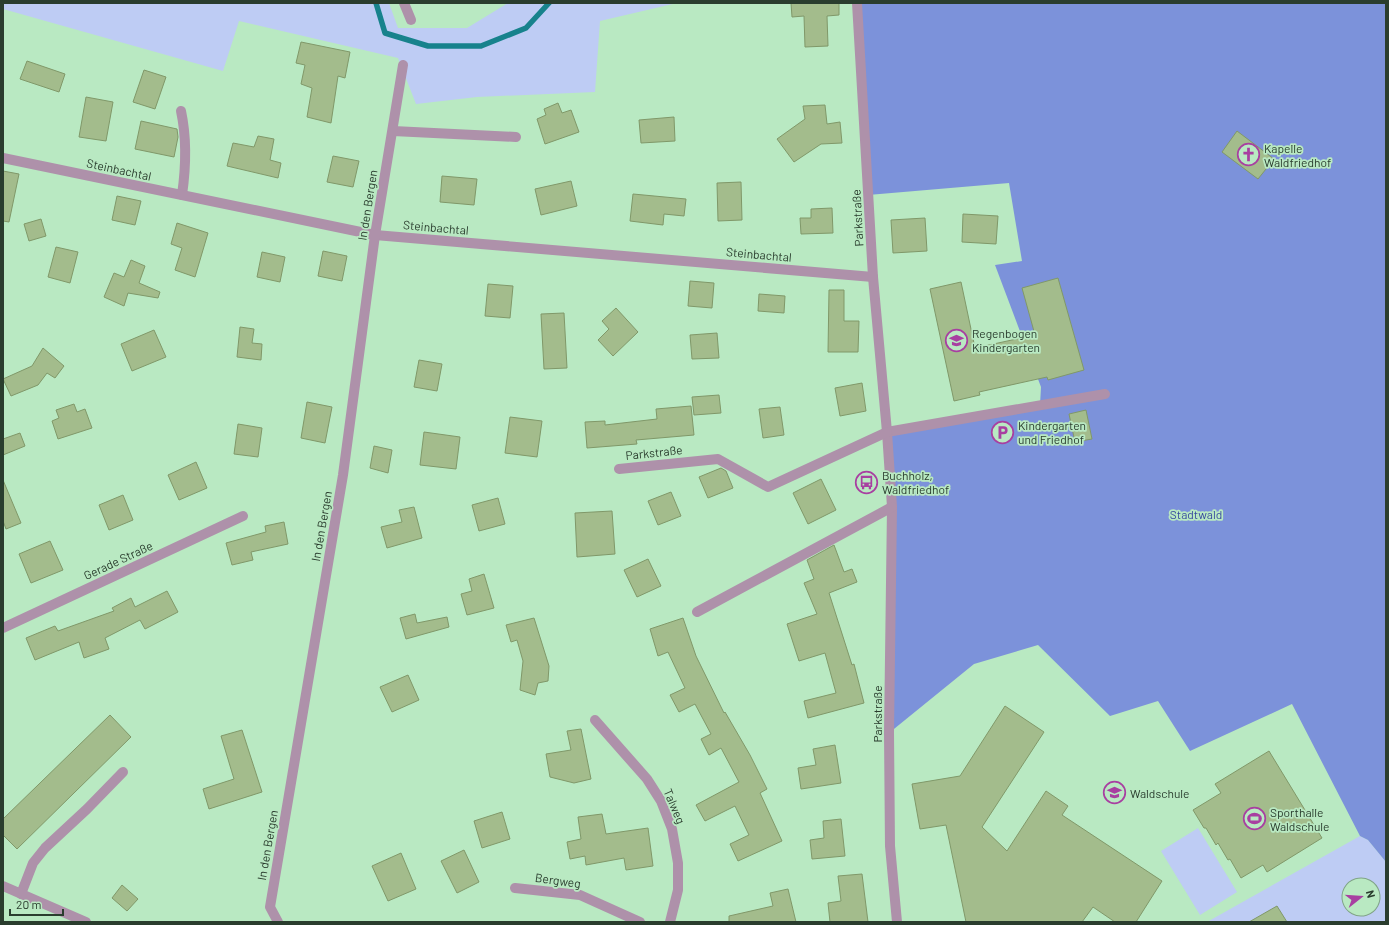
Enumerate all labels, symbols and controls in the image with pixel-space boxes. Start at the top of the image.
place label: Kapelle Waldfriedhof [1264,141,1331,169]
church icon: Kapelle Waldfriedhof [1235,142,1261,168]
street label: Steinbachtal [85,155,153,183]
street label: In den Bergen [355,169,379,241]
street label: Parkstraße [849,189,865,247]
street label: Steinbachtal [403,217,469,237]
street label: Steinbachtal [726,244,792,264]
place label: Regenbogen Kindergarten [972,326,1040,354]
school or university icon: Regenbogen Kindergarten [944,327,970,353]
place label: Kindergarten und Friedhof [1018,418,1086,446]
parking icon: Kindergarten und Friedhof [990,419,1016,445]
street label: Parkstraße [625,442,683,462]
place label: Buchholz, Waldfriedhof [882,468,949,496]
bus stop icon: Buchholz, Waldfriedhof [853,469,879,495]
street label: In den Bergen [308,490,334,562]
park label: Stadtwald [1170,507,1222,521]
street label: Gerade Straße [81,538,155,582]
street label: Parkstraße [870,685,884,743]
school or university icon: Waldschule [1101,780,1127,806]
street label: Talweg [661,786,689,826]
place label: Waldschule [1130,786,1189,800]
place label: Sporthalle Waldschule [1270,805,1329,833]
sports icon: Sporthalle Waldschule [1242,806,1268,832]
street label: In den Bergen [254,809,280,881]
street label: Bergweg [534,870,582,890]
north arrow [1341,877,1381,917]
text: N [1364,889,1378,899]
scale bar [10,891,63,917]
text: 20 m [16,897,42,911]

